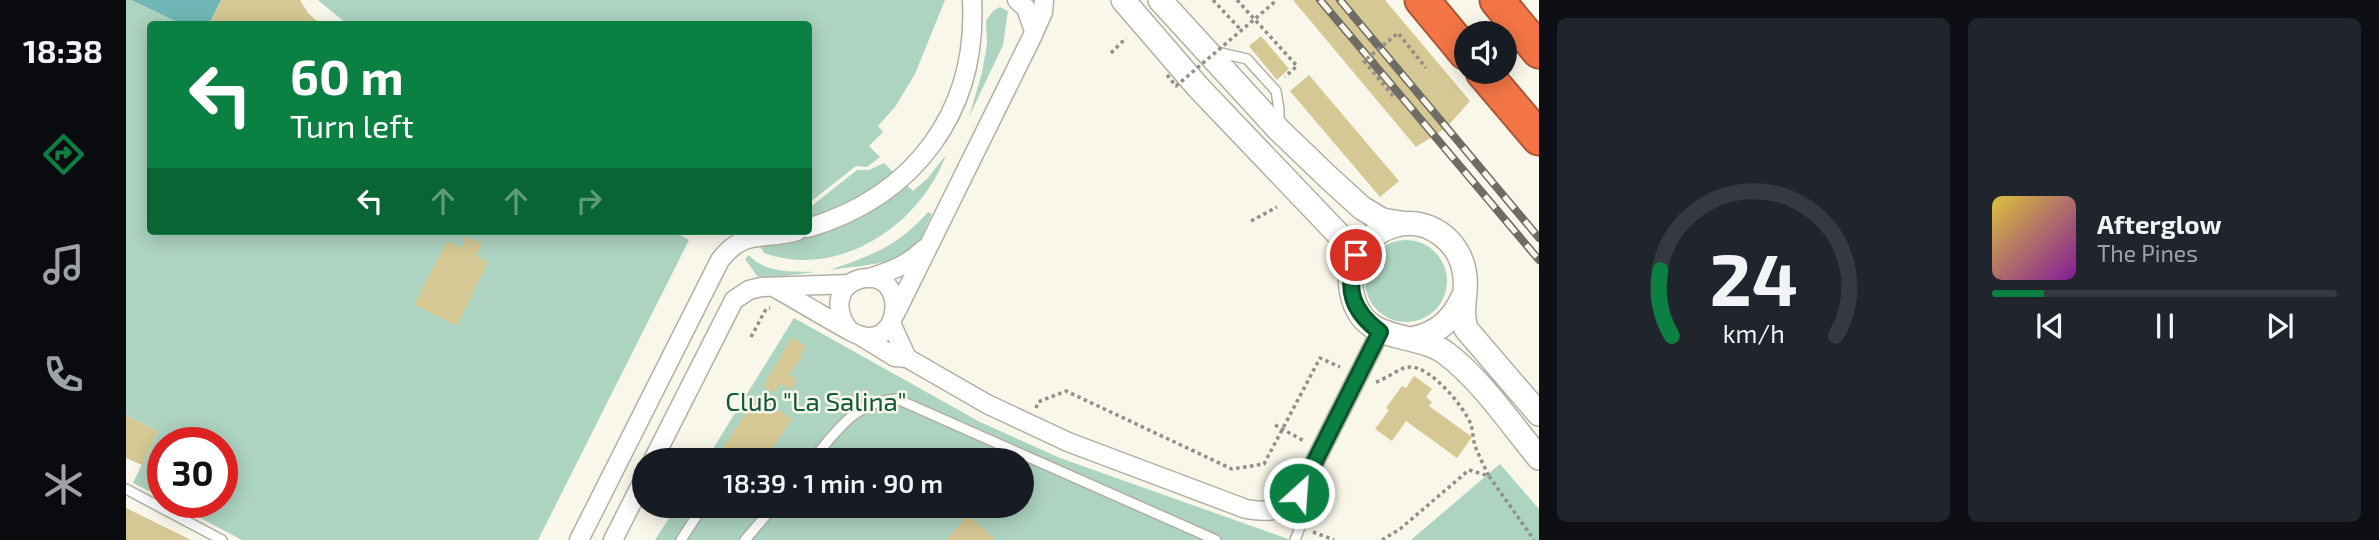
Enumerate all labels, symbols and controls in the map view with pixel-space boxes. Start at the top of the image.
map controls [1454,21,1517,84]
button: sound [1454,21,1517,84]
text: 18:38 [23,31,103,69]
text: 60 m [290,46,404,105]
icon: left [175,49,266,140]
text: Turn left [290,106,414,144]
icon: directions [39,130,88,179]
icon: left [351,182,389,220]
icon: ahead [424,182,462,220]
icon: ahead [497,182,535,220]
icon: right [570,182,608,220]
text: Afterglow [2097,208,2222,239]
pin [1326,225,1386,285]
text: 24 [1709,233,1798,321]
icon: arrive [1337,236,1375,274]
text: The Pines [2097,239,2198,267]
icon: music [39,240,88,289]
icon: previous [2031,307,2069,345]
icon: pause [2146,307,2184,345]
icon: next [2261,307,2299,345]
text: km/h [1722,318,1785,348]
icon: phone [39,350,88,399]
park label: Club "La Salina" [725,385,907,416]
speed limit sign: 30 [147,427,238,518]
position arrow [1262,456,1336,530]
icon: climate [39,460,88,509]
text: 18:39 · 1 min · 90 m [723,467,943,498]

